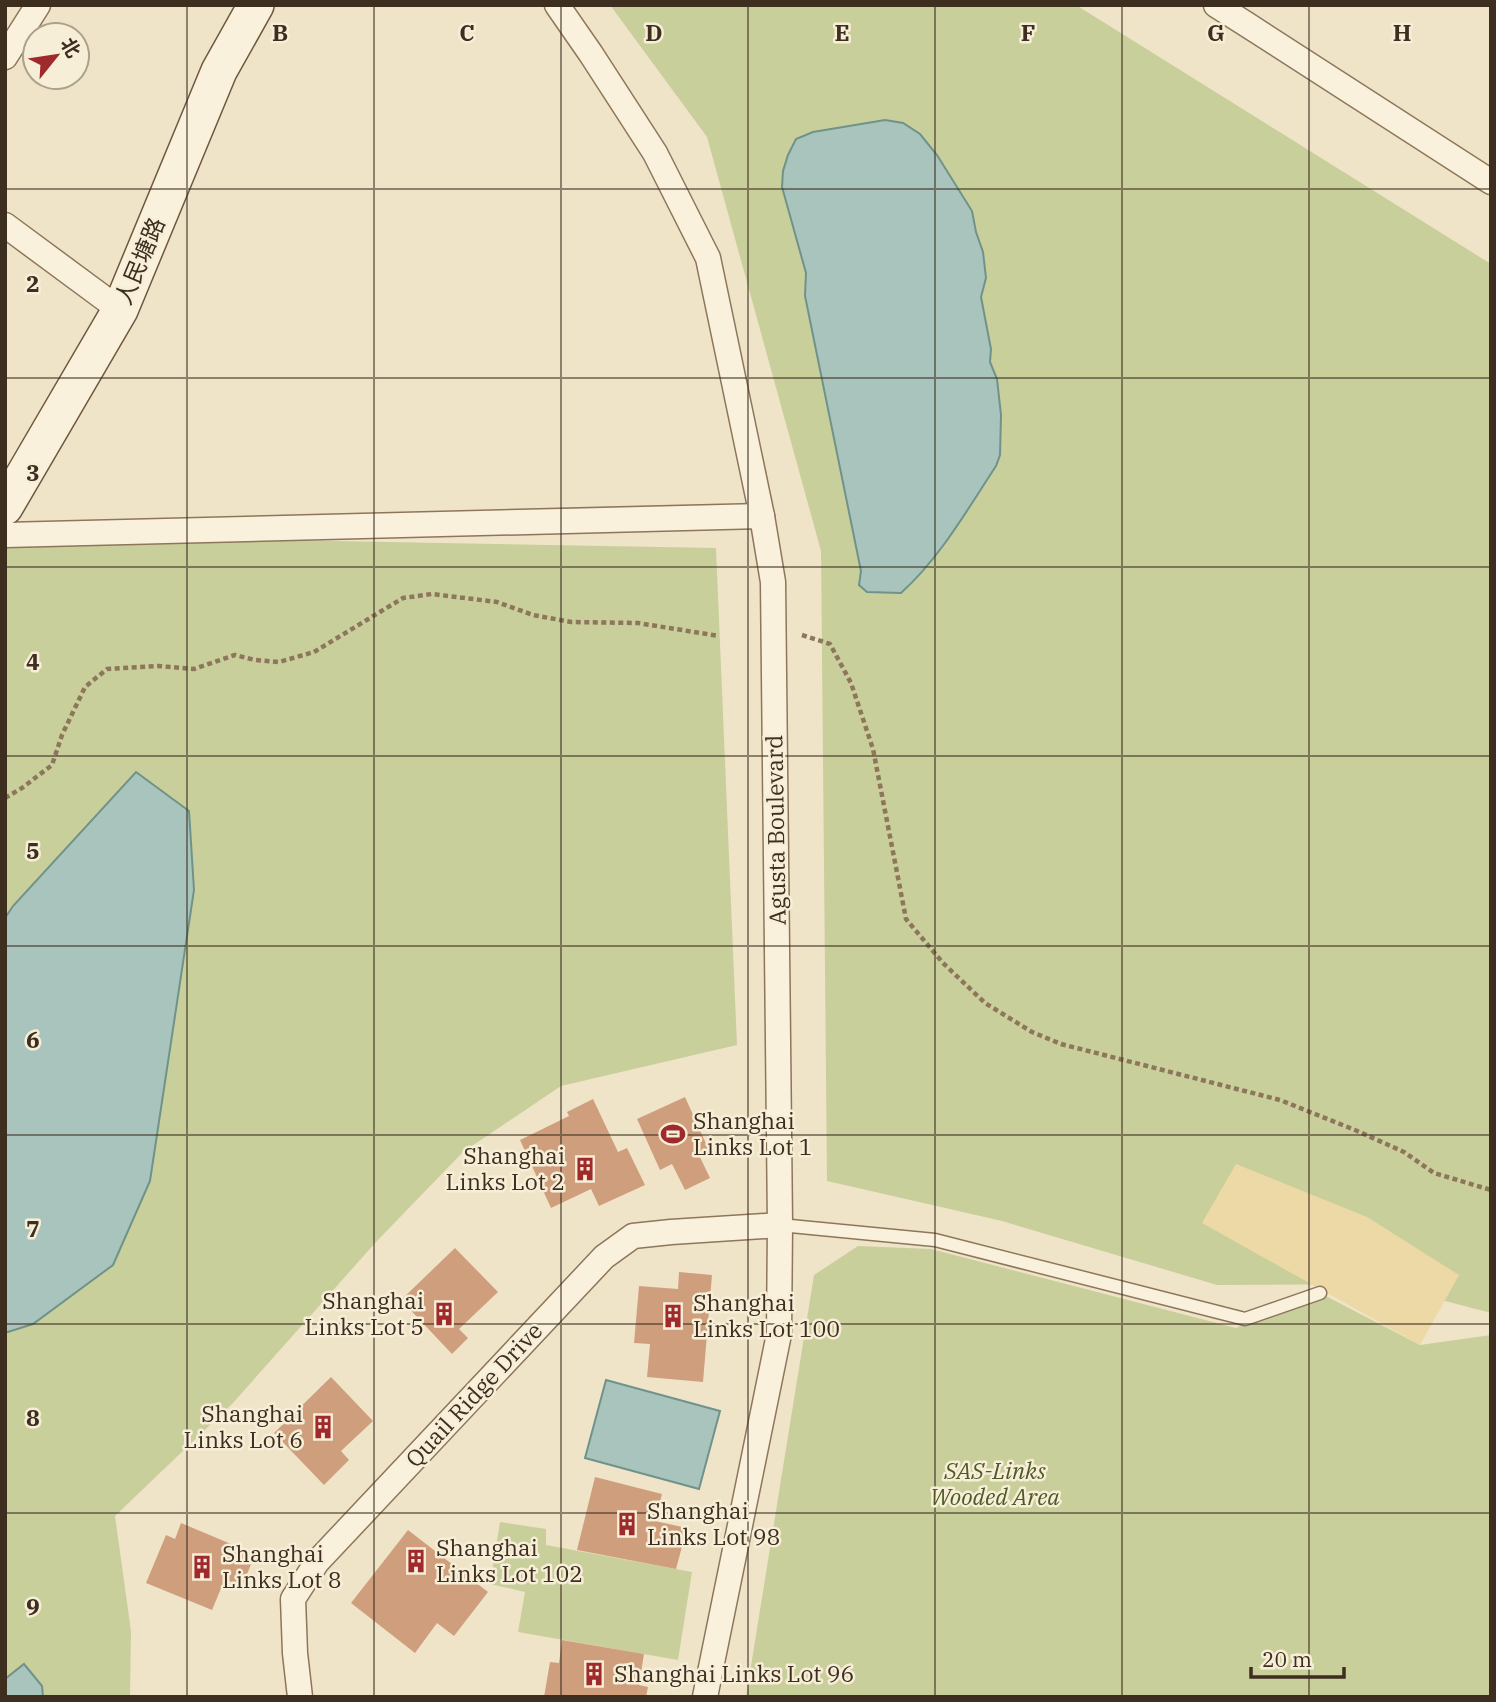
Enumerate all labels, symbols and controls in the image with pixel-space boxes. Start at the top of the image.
text: B [272,17,288,47]
text: C [459,17,475,47]
text: D [645,17,663,47]
text: E [834,17,850,47]
text: F [1021,17,1035,47]
text: G [1207,17,1225,47]
text: H [1393,17,1411,47]
north arrow [21,21,91,91]
text: 北 [56,33,86,62]
street label: 人民塘路 [107,212,171,309]
text: 2 [26,268,40,298]
text: 3 [26,457,40,487]
text: 4 [26,646,40,676]
street label: Agusta Boulevard [758,735,792,925]
text: 5 [26,835,40,865]
text: 6 [26,1024,40,1054]
place label: Shanghai Links Lot 1 [693,1105,813,1161]
sports icon: Shanghai Links Lot 1 [659,1120,687,1148]
place label: Shanghai Links Lot 2 [446,1140,565,1196]
building icon: Shanghai Links Lot 2 [571,1155,599,1183]
text: 7 [26,1213,40,1243]
place label: Shanghai Links Lot 5 [305,1285,424,1341]
place label: Shanghai Links Lot 100 [693,1287,840,1343]
building icon: Shanghai Links Lot 5 [430,1300,458,1328]
building icon: Shanghai Links Lot 100 [659,1302,687,1330]
street label: Quail Ridge Drive [398,1316,548,1473]
place label: Shanghai Links Lot 6 [184,1398,303,1454]
text: 8 [26,1402,40,1432]
building icon: Shanghai Links Lot 6 [309,1413,337,1441]
park label: SAS-Links Wooded Area [930,1455,1060,1511]
place label: Shanghai Links Lot 98 [647,1495,780,1551]
building icon: Shanghai Links Lot 98 [613,1510,641,1538]
place label: Shanghai Links Lot 102 [436,1532,583,1588]
place label: Shanghai Links Lot 8 [222,1538,342,1594]
building icon: Shanghai Links Lot 102 [402,1547,430,1575]
building icon: Shanghai Links Lot 8 [188,1553,216,1581]
text: 9 [26,1591,40,1621]
scale bar [1251,1636,1344,1680]
text: 20 m [1262,1645,1312,1673]
place label: Shanghai Links Lot 96 [614,1658,854,1688]
building icon: Shanghai Links Lot 96 [580,1660,608,1688]

